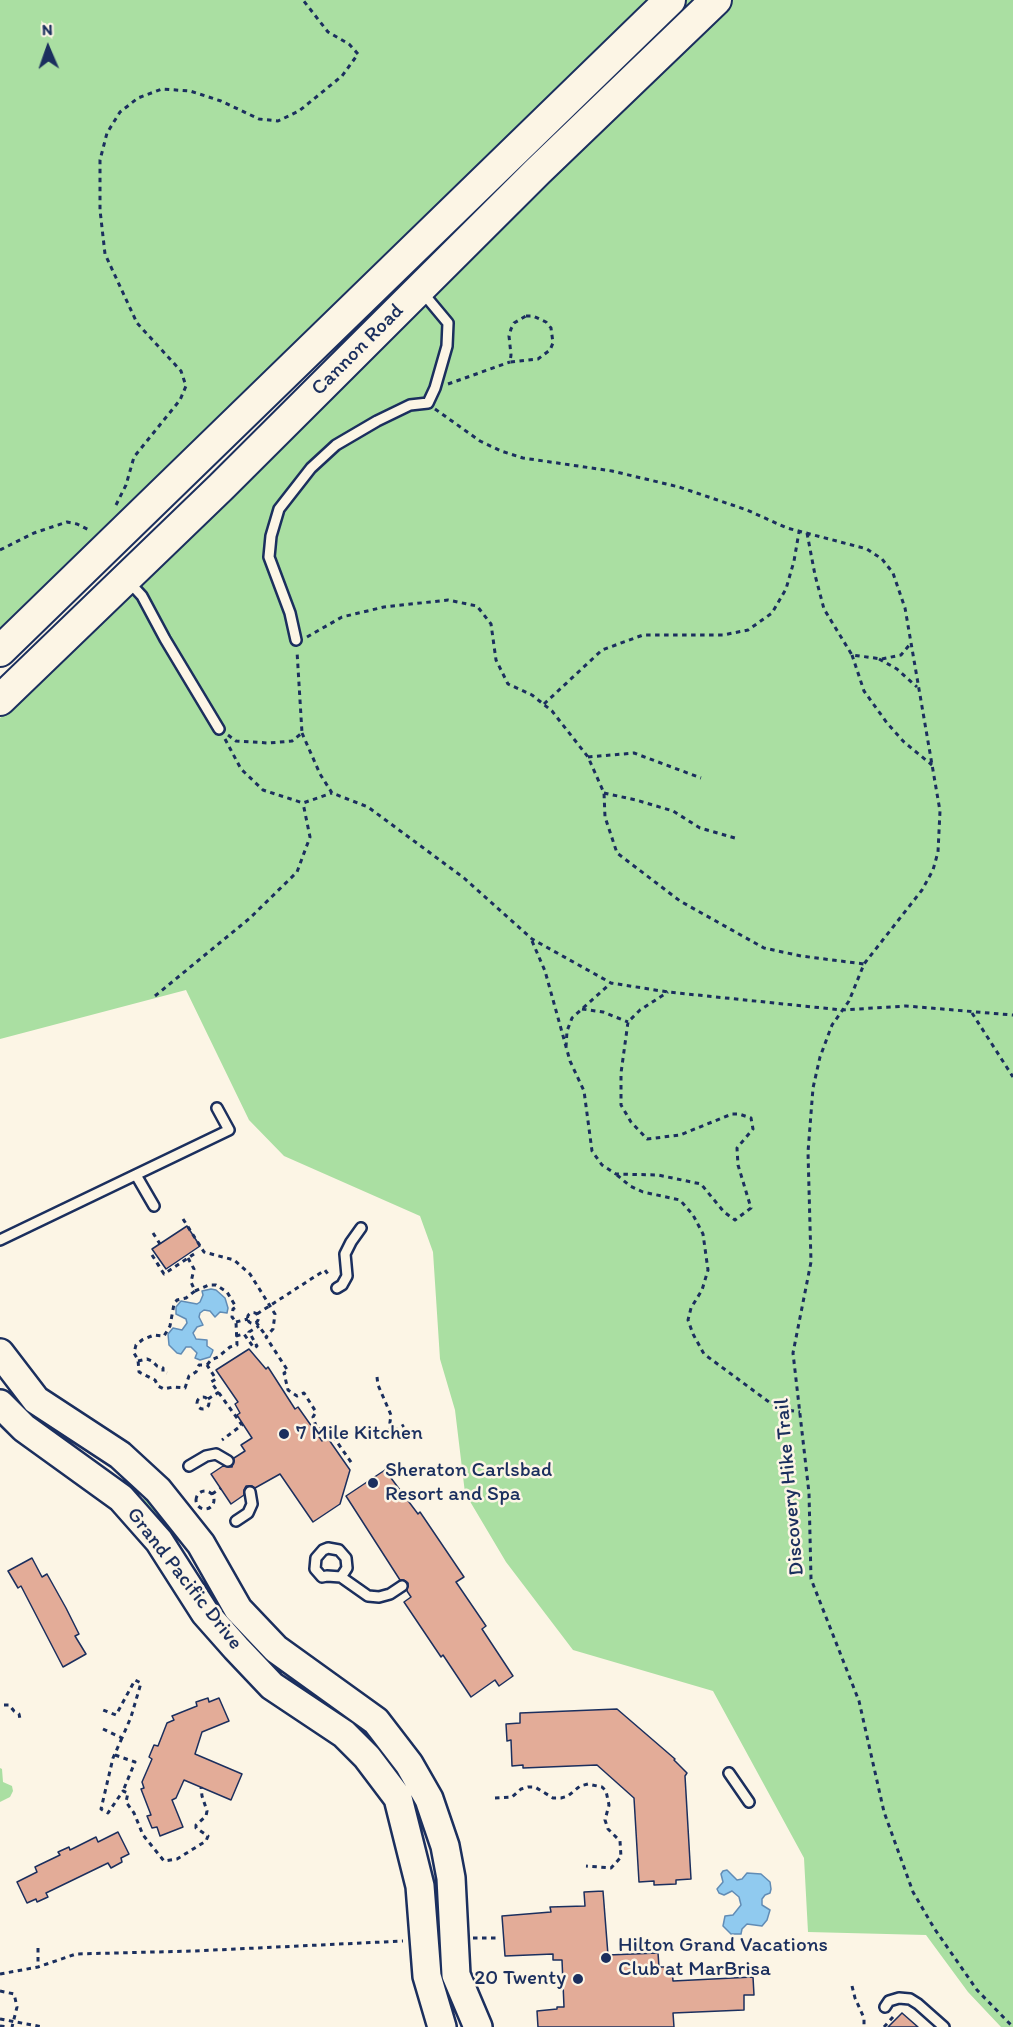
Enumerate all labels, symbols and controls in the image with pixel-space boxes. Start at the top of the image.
north arrow [18,18,78,78]
text: N [42,20,53,39]
street label: Cannon Road [307,299,409,401]
street label: Discovery Hike Trail [770,1397,810,1577]
place label: 7 Mile Kitchen [296,1421,423,1447]
marker: 7 Mile Kitchen [277,1427,291,1441]
place label: Sheraton Carlsbad Resort and Spa [385,1458,552,1508]
marker: Sheraton Carlsbad Resort and Spa [366,1476,380,1490]
street label: Grand Pacific Drive [121,1503,247,1655]
place label: Hilton Grand Vacations Club at MarBrisa [618,1933,828,1983]
marker: Hilton Grand Vacations Club at MarBrisa [599,1951,613,1965]
place label: 20 Twenty [474,1966,566,1992]
marker: 20 Twenty [571,1972,585,1986]

